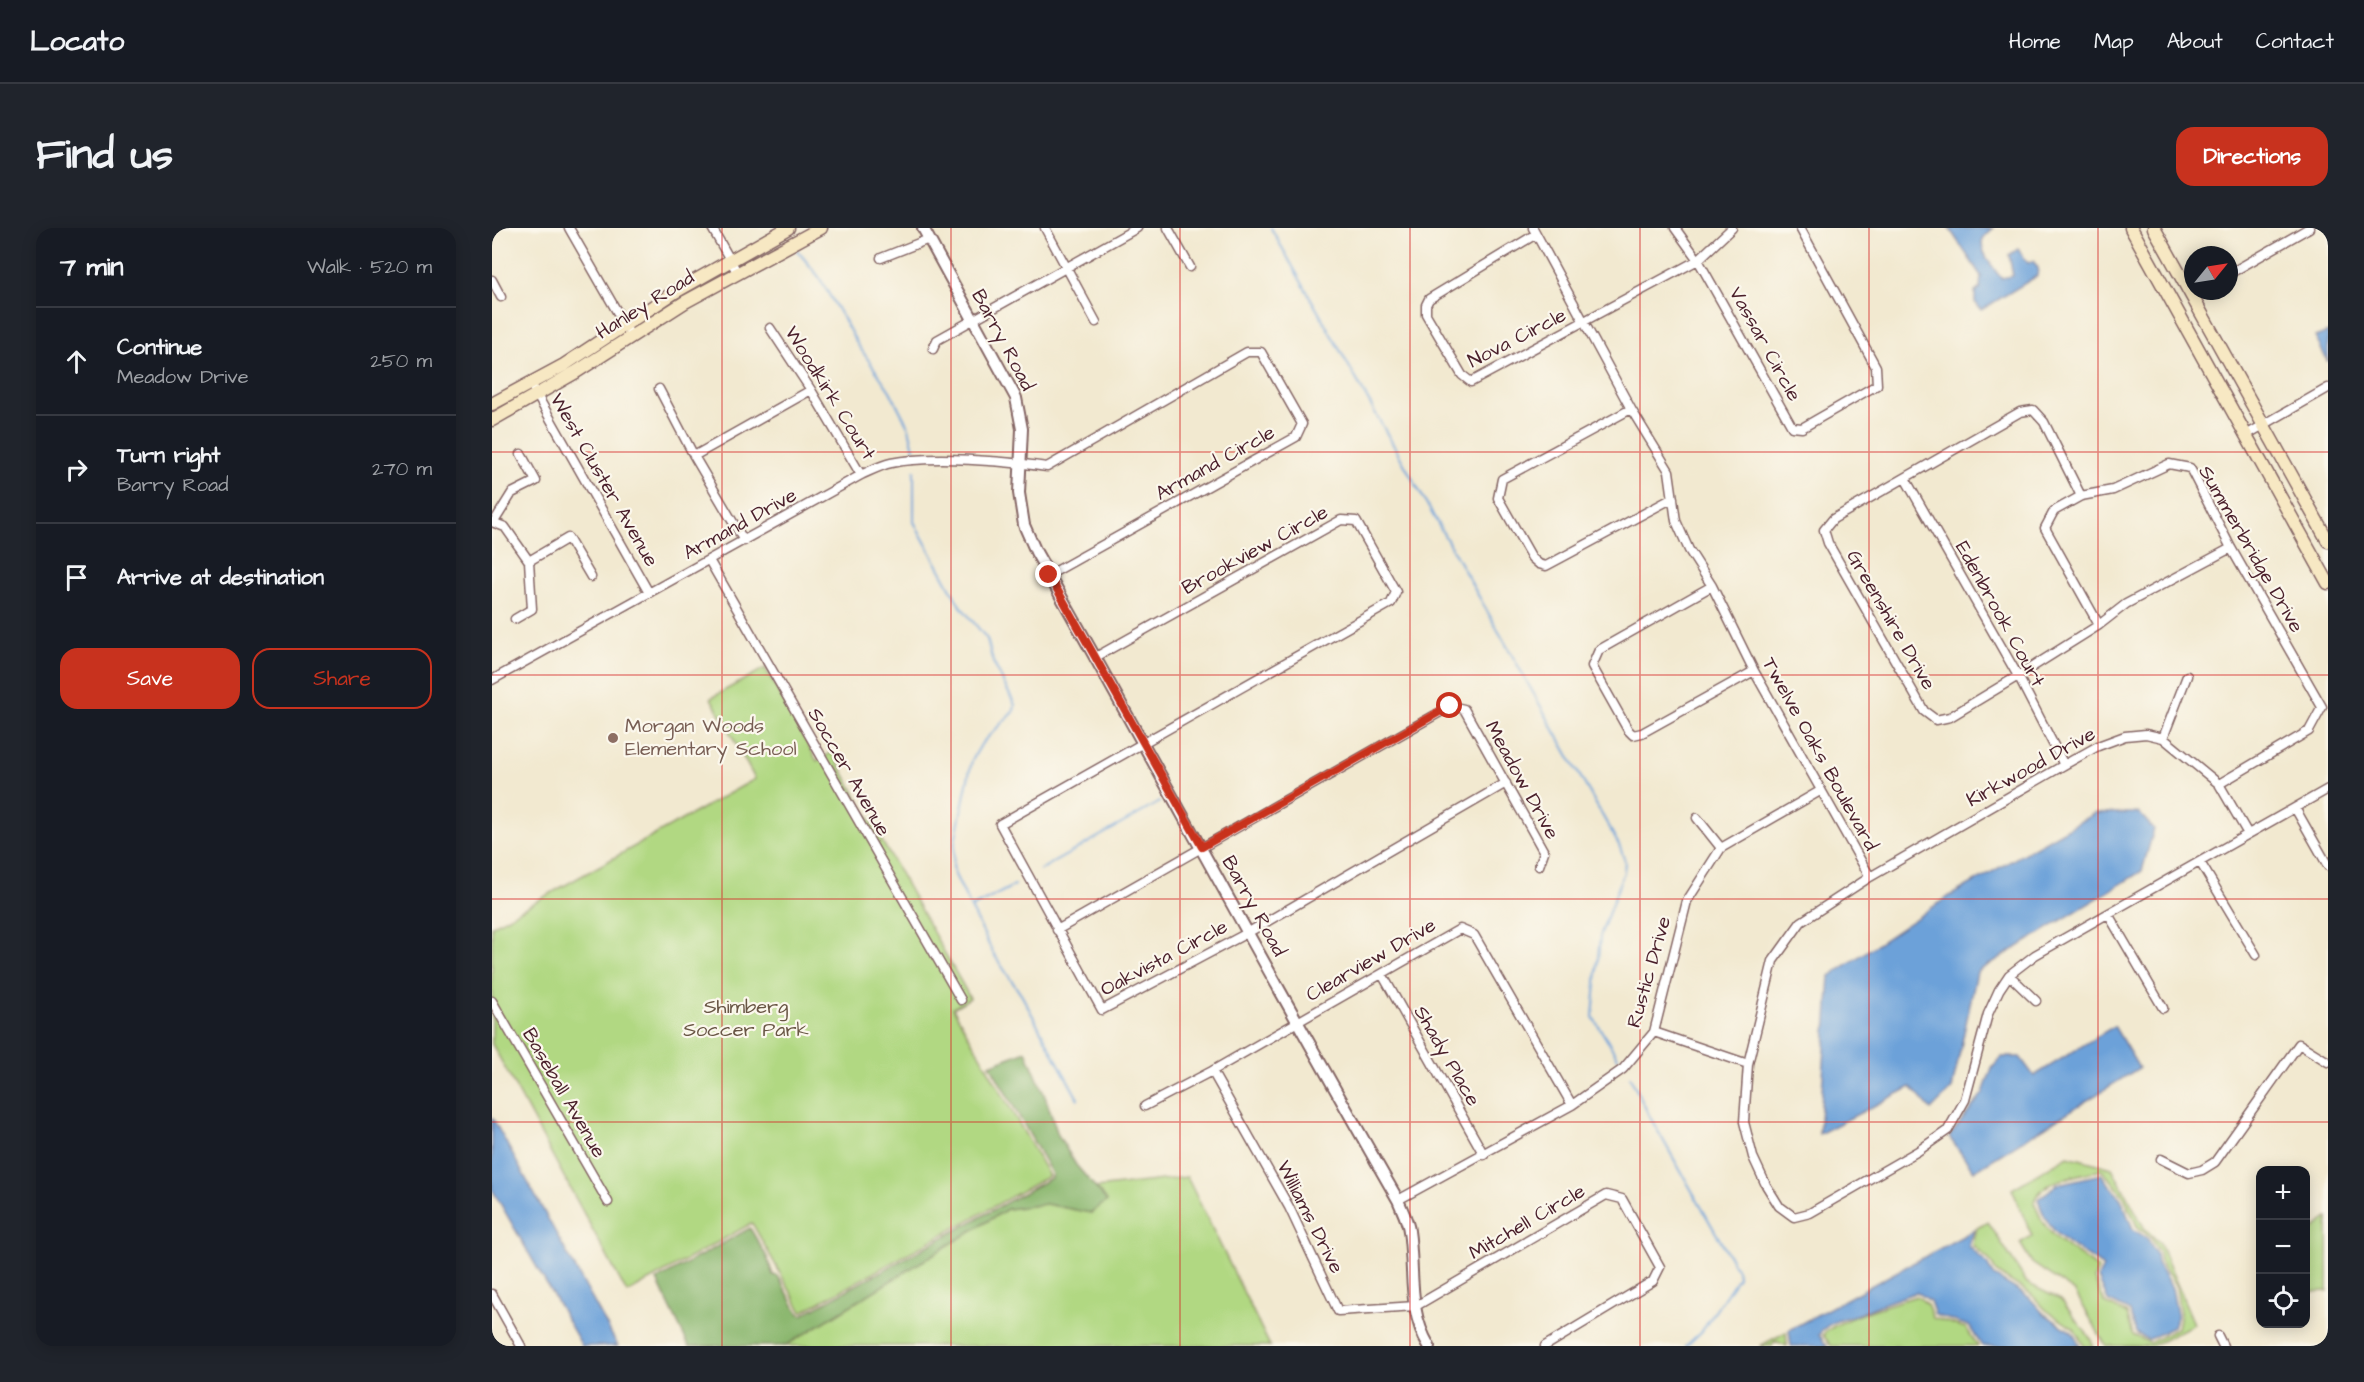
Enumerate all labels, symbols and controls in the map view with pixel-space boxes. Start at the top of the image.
text: Locato [30,22,124,61]
text: Home [2009,27,2061,56]
text: Map [2094,27,2134,56]
text: About [2167,27,2223,56]
text: Contact [2256,27,2334,56]
text: Find us [36,127,173,185]
button: Directions [2176,127,2328,186]
north arrow [2184,246,2238,300]
text: 7 min [60,249,124,285]
text: Walk · 520 m [307,253,432,281]
street label: Hanley Road [590,264,700,347]
street label: Vassar Circle [1722,282,1808,406]
street label: Barry Road [964,284,1042,396]
street label: Nova Circle [1463,301,1571,375]
street label: Woodkirk Court [778,321,882,465]
text: Continue [117,332,202,363]
icon: ahead [60,345,93,378]
text: 250 m [370,347,432,375]
text: Meadow Drive [117,363,248,391]
street label: West Cluster Avenue [543,388,665,572]
street label: Armand Circle [1150,419,1280,507]
text: Turn right [117,440,220,471]
icon: right [60,453,93,486]
text: 270 m [372,455,432,483]
street label: Summerbridge Drive [2191,460,2310,638]
text: Barry Road [117,471,228,499]
street label: Armand Drive [678,481,802,567]
street label: Brookview Circle [1177,498,1333,602]
street label: Edenbrook Court [1948,536,2052,692]
street label: Greenshire Drive [1839,545,1943,695]
icon: arrive [60,561,93,594]
route end [1035,561,1061,587]
text: Arrive at destination [117,562,324,593]
button: Save [60,648,240,709]
button: Share [252,648,432,709]
street label: Twelve Oaks Boulevard [1755,652,1885,856]
route start [1436,692,1462,718]
street label: Soccer Avenue [801,703,897,842]
place label: Morgan Woods Elementary School [625,712,797,764]
street label: Meadow Drive [1478,716,1566,844]
street label: Kirkwood Drive [1961,720,2101,814]
marker: Morgan Woods Elementary School [606,731,620,745]
street label: Barry Road [1214,851,1293,962]
street label: Clearview Drive [1301,911,1441,1009]
street label: Oakvista Circle [1095,913,1233,1003]
street label: Rustic Drive [1620,913,1678,1031]
park label: Shimberg Soccer Park [683,993,809,1044]
street label: Shady Place [1406,1001,1487,1112]
street label: Baseball Avenue [515,1023,613,1163]
street label: Williams Drive [1270,1156,1351,1278]
map controls [2256,1166,2310,1328]
button: + [2256,1166,2310,1220]
street label: Mitchell Circle [1464,1177,1591,1267]
button: − [2256,1220,2310,1274]
button: locate [2256,1274,2310,1328]

